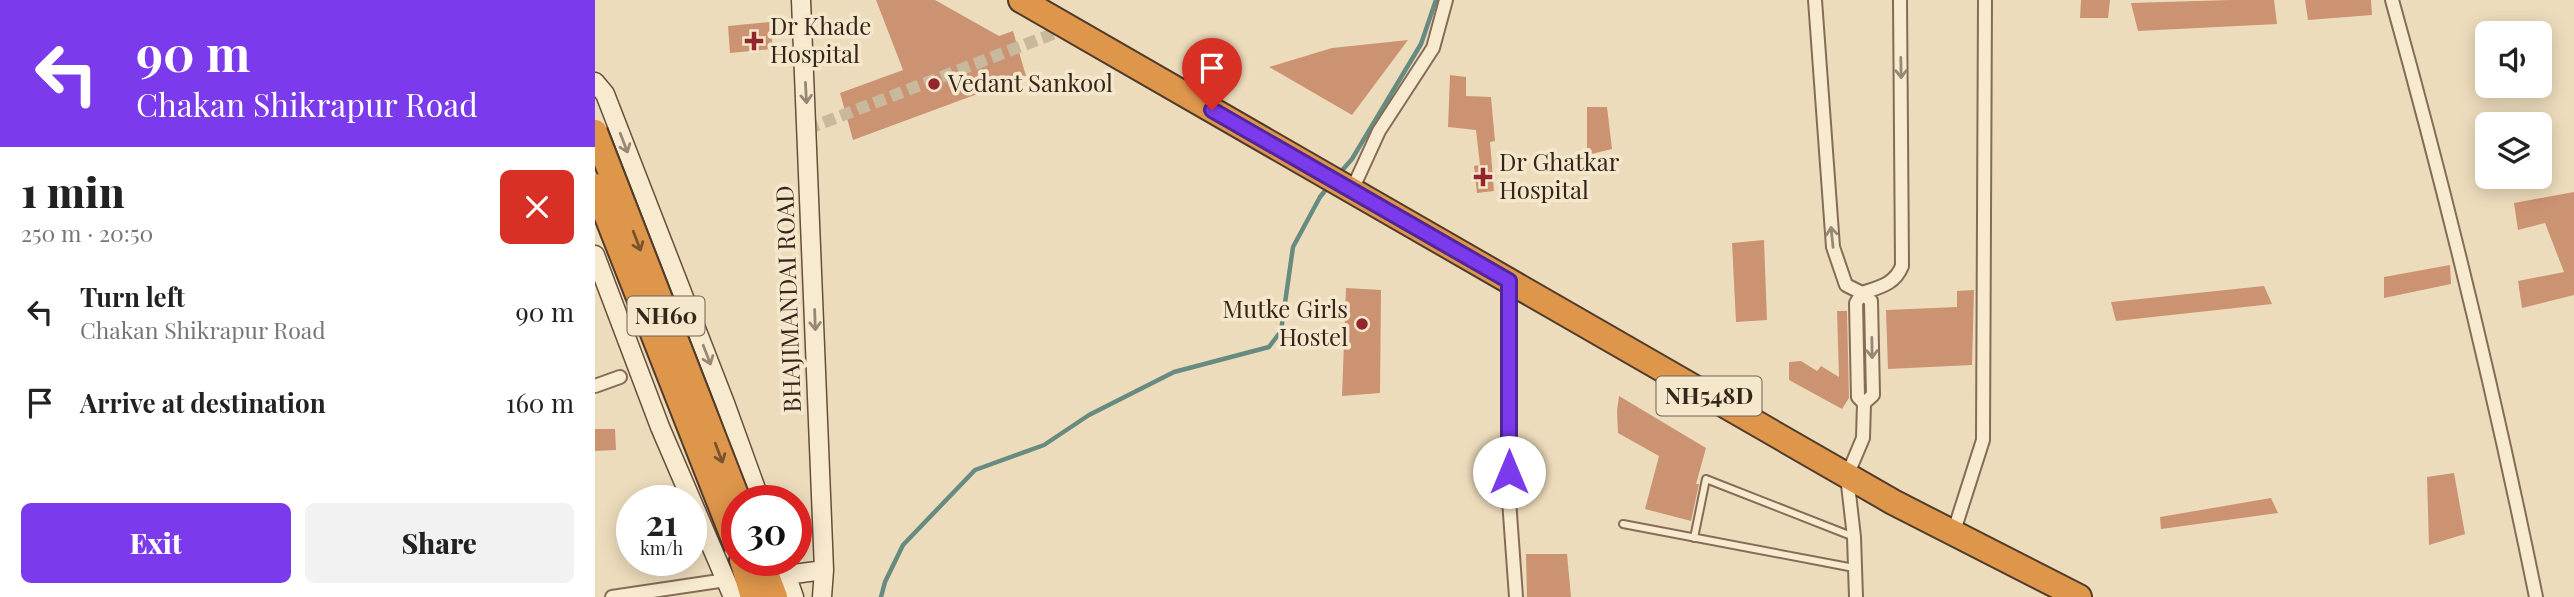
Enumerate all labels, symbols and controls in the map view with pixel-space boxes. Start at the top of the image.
place label: Dr Khade Hospital [770,9,871,69]
text: 90 m [136,19,250,84]
map controls [2475,21,2552,189]
button: sound [2475,21,2552,98]
icon: left [21,28,112,119]
marker: Dr Khade Hospital [744,31,764,51]
pin [1182,38,1242,110]
icon: arrive [1193,49,1231,87]
one-way arrow [1894,56,1908,79]
place label: Vedant Sankool [947,66,1113,98]
marker: Vedant Sankool [926,76,942,92]
one-way arrow [799,81,812,104]
text: Chakan Shikrapur Road [136,82,478,125]
button: layers [2475,112,2552,189]
one-way arrow [619,131,632,153]
place label: Dr Ghatkar Hospital [1499,145,1620,205]
text: 1 min [21,163,125,219]
marker: Dr Ghatkar Hospital [1473,167,1493,187]
button: close [500,170,574,244]
street label: BHAJIMANDAI ROAD [767,185,807,413]
text: 250 m · 20:50 [21,217,153,248]
one-way arrow [1825,226,1838,249]
one-way arrow [632,230,645,251]
text: Turn left [80,279,185,314]
place label: Mutke Girls Hostel [1223,292,1348,352]
icon: left [21,293,59,331]
text: 90 m [516,294,574,329]
road number: NH60 [627,296,705,336]
one-way arrow [808,308,821,331]
text: Chakan Shikrapur Road [80,314,326,345]
marker: Mutke Girls Hostel [1354,316,1370,332]
one-way arrow [1865,337,1879,360]
one-way arrow [701,343,714,365]
road number: NH548D [1657,376,1761,416]
icon: arrive [21,384,59,422]
text: Arrive at destination [80,385,326,420]
text: 160 m [506,385,574,420]
position arrow [1472,435,1546,509]
one-way arrow [714,442,727,464]
speed limit sign: 30 [721,485,812,576]
text: 21 [646,498,677,545]
button: Exit [21,503,291,583]
button: Share [305,503,574,583]
text: km/h [640,536,683,560]

